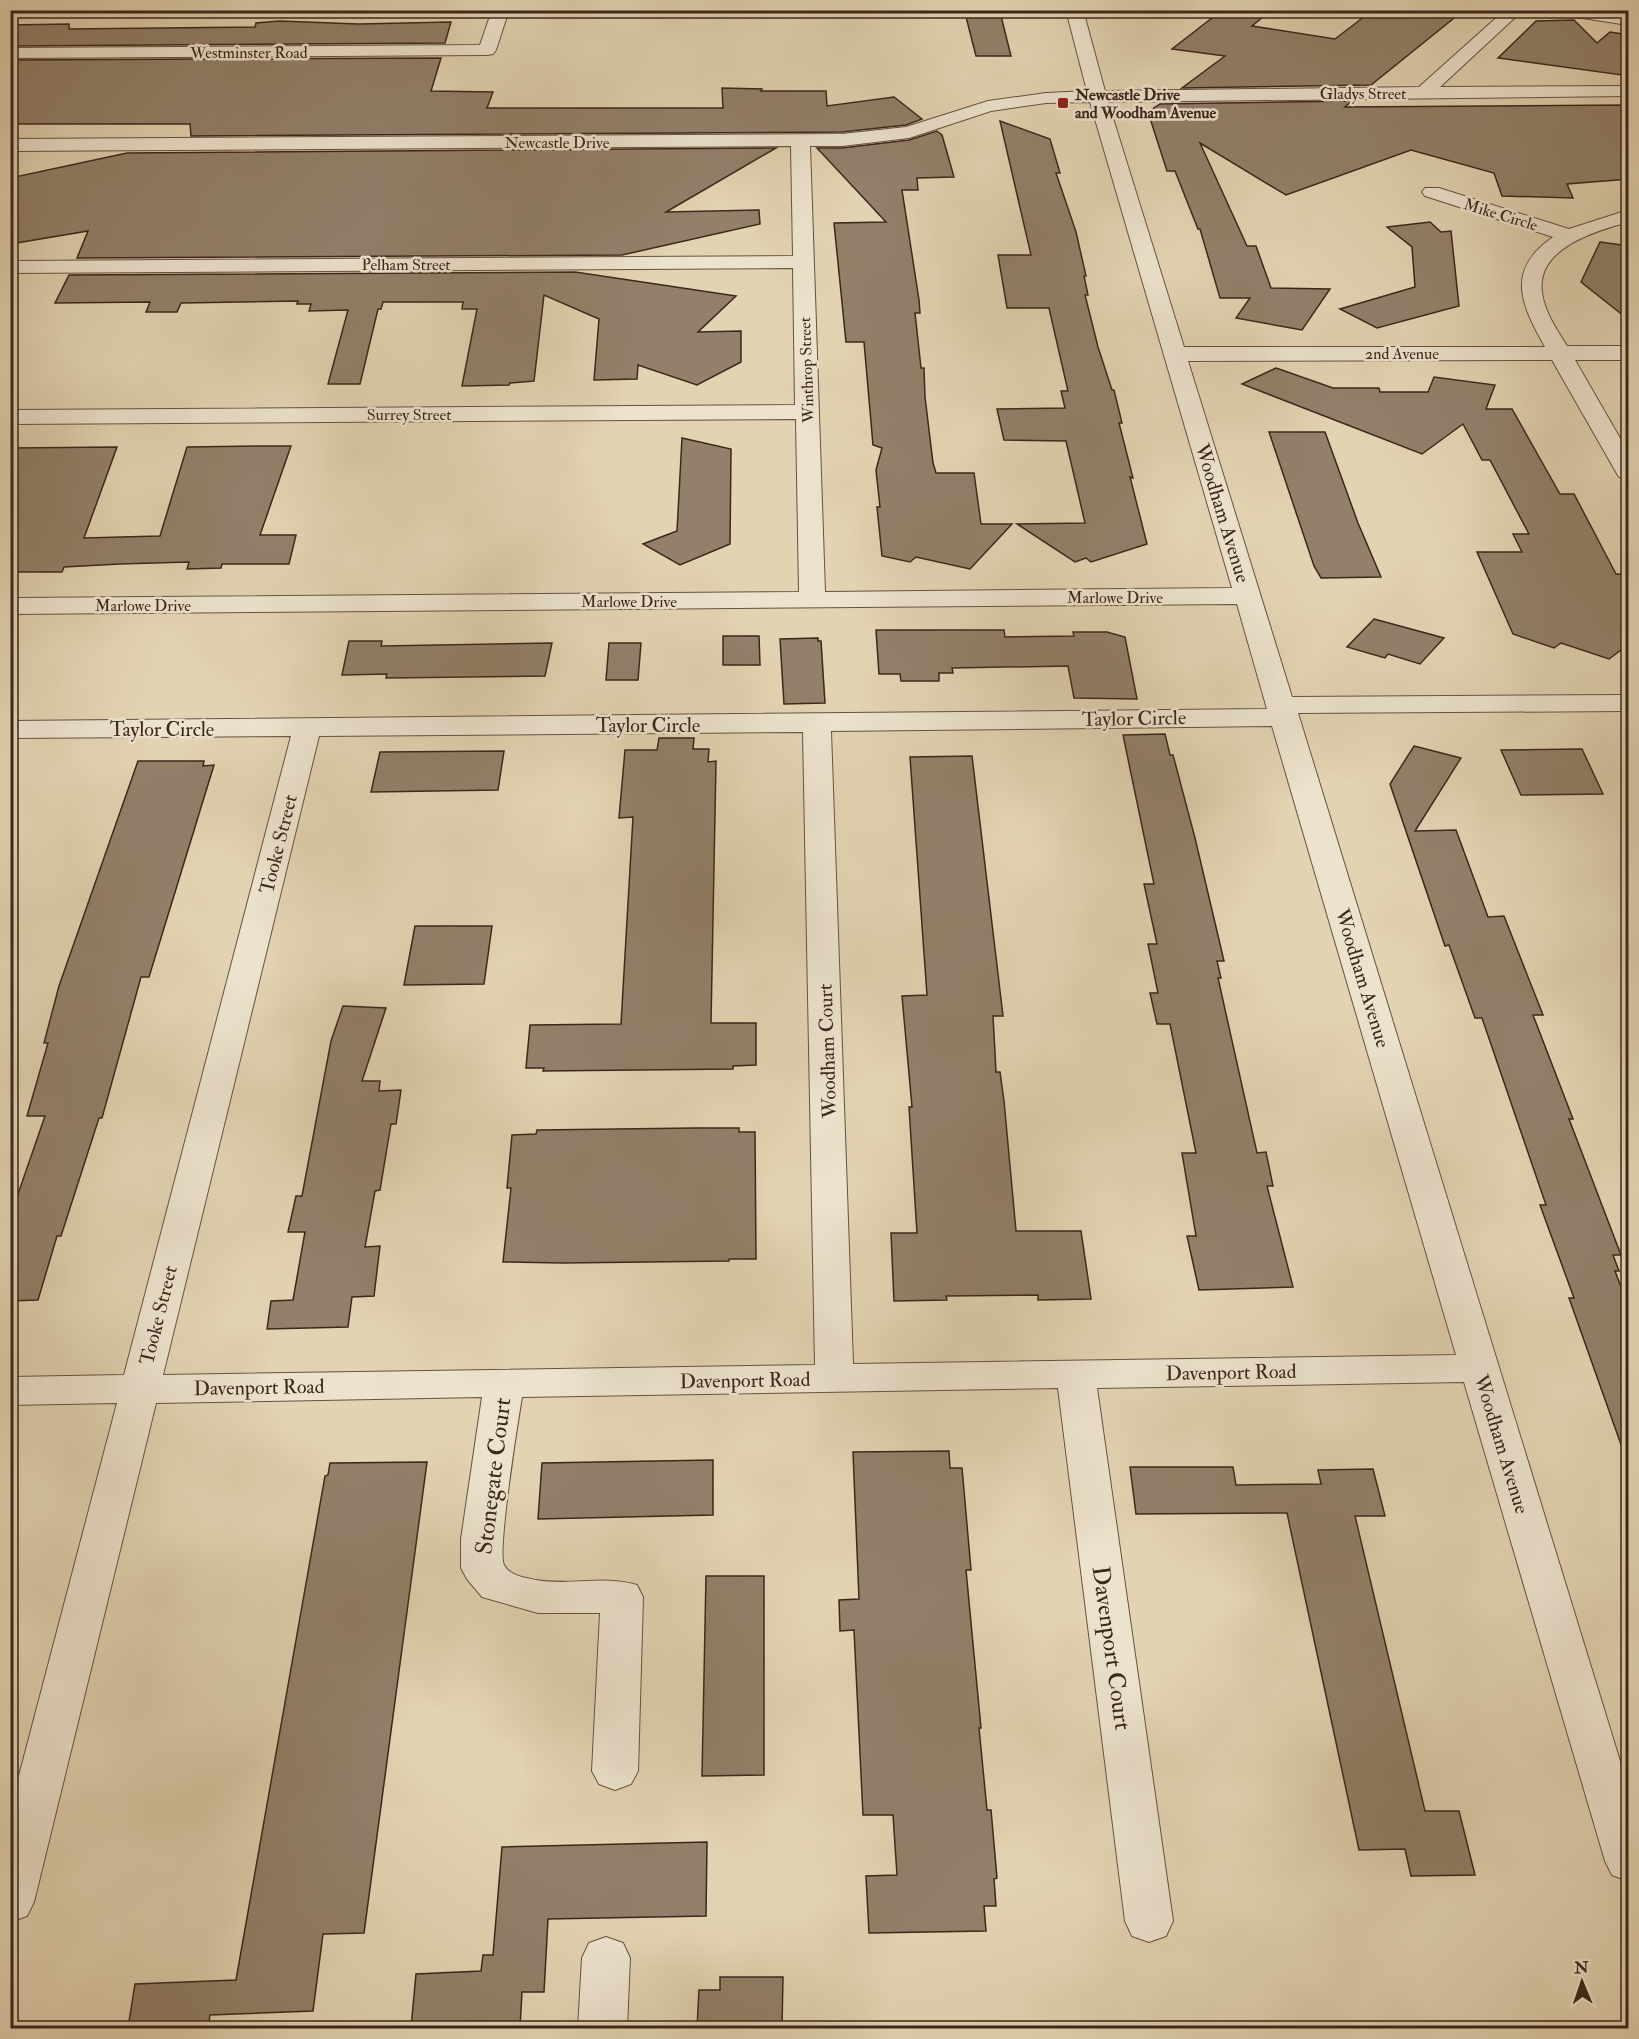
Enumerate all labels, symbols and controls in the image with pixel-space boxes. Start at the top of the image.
street label: Westminster Road [189,43,308,63]
street label: Gladys Street [1320,84,1406,104]
place label: Newcastle Drive and Woodham Avenue [1074,85,1217,123]
marker: Newcastle Drive and Woodham Avenue [1056,96,1070,110]
street label: Newcastle Drive [505,133,610,153]
street label: Mike Circle [1461,194,1540,236]
street label: Pelham Street [361,255,451,275]
street label: Winthrop Street [795,317,820,424]
street label: 2nd Avenue [1365,344,1439,364]
street label: Surrey Street [367,405,451,425]
street label: Woodham Avenue [1189,440,1256,586]
street label: Marlowe Drive [1067,588,1163,608]
street label: Marlowe Drive [581,592,677,612]
street label: Marlowe Drive [95,596,191,616]
street label: Taylor Circle [1082,705,1186,732]
street label: Taylor Circle [596,713,700,738]
street label: Taylor Circle [110,717,214,742]
street label: Tooke Street [254,791,303,896]
street label: Woodham Avenue [1329,905,1396,1051]
street label: Woodham Court [813,983,842,1120]
street label: Tooke Street [134,1262,183,1367]
street label: Davenport Road [1165,1359,1297,1387]
street label: Davenport Road [679,1367,811,1395]
street label: Woodham Avenue [1468,1371,1535,1517]
street label: Davenport Road [193,1374,325,1402]
street label: Stonegate Court [468,1396,519,1556]
street label: Davenport Court [1085,1564,1138,1732]
north arrow [1552,1952,1612,2012]
text: N [1573,1958,1590,1978]

